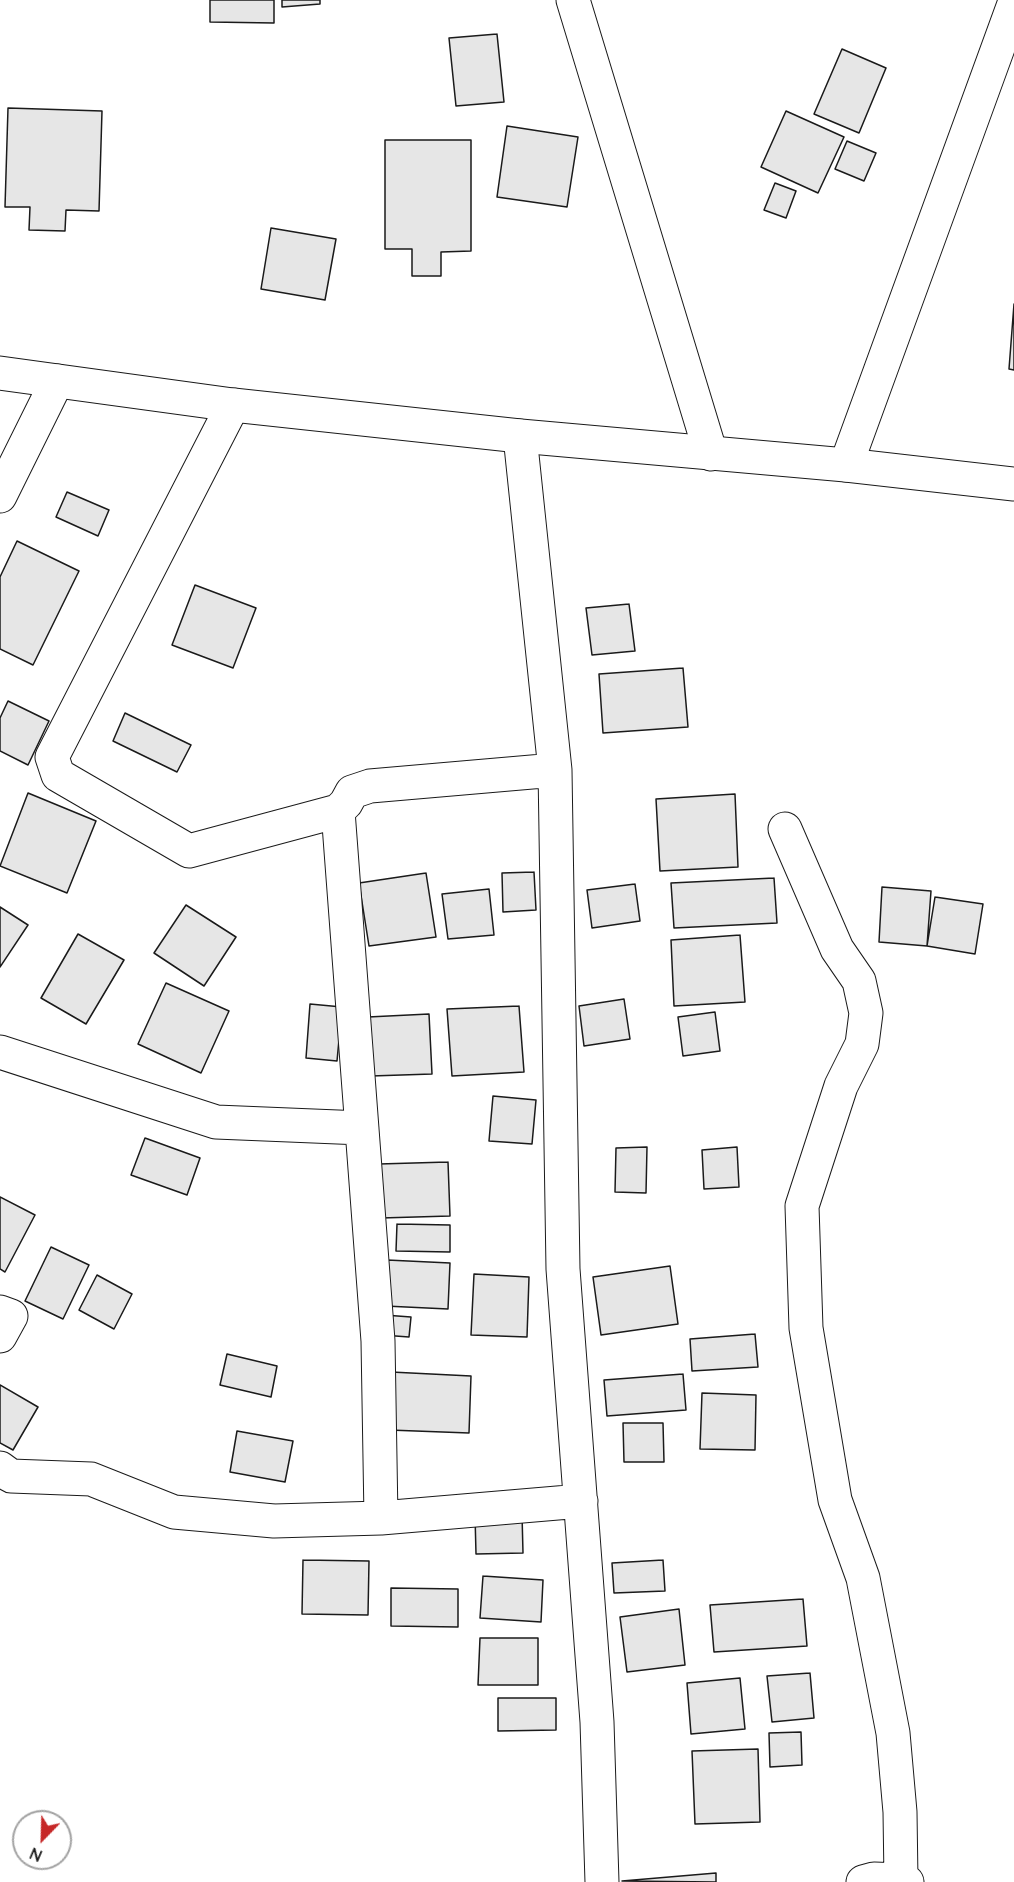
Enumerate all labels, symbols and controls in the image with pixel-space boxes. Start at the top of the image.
north arrow [12,1810,72,1870]
text: N [26,1843,45,1866]

